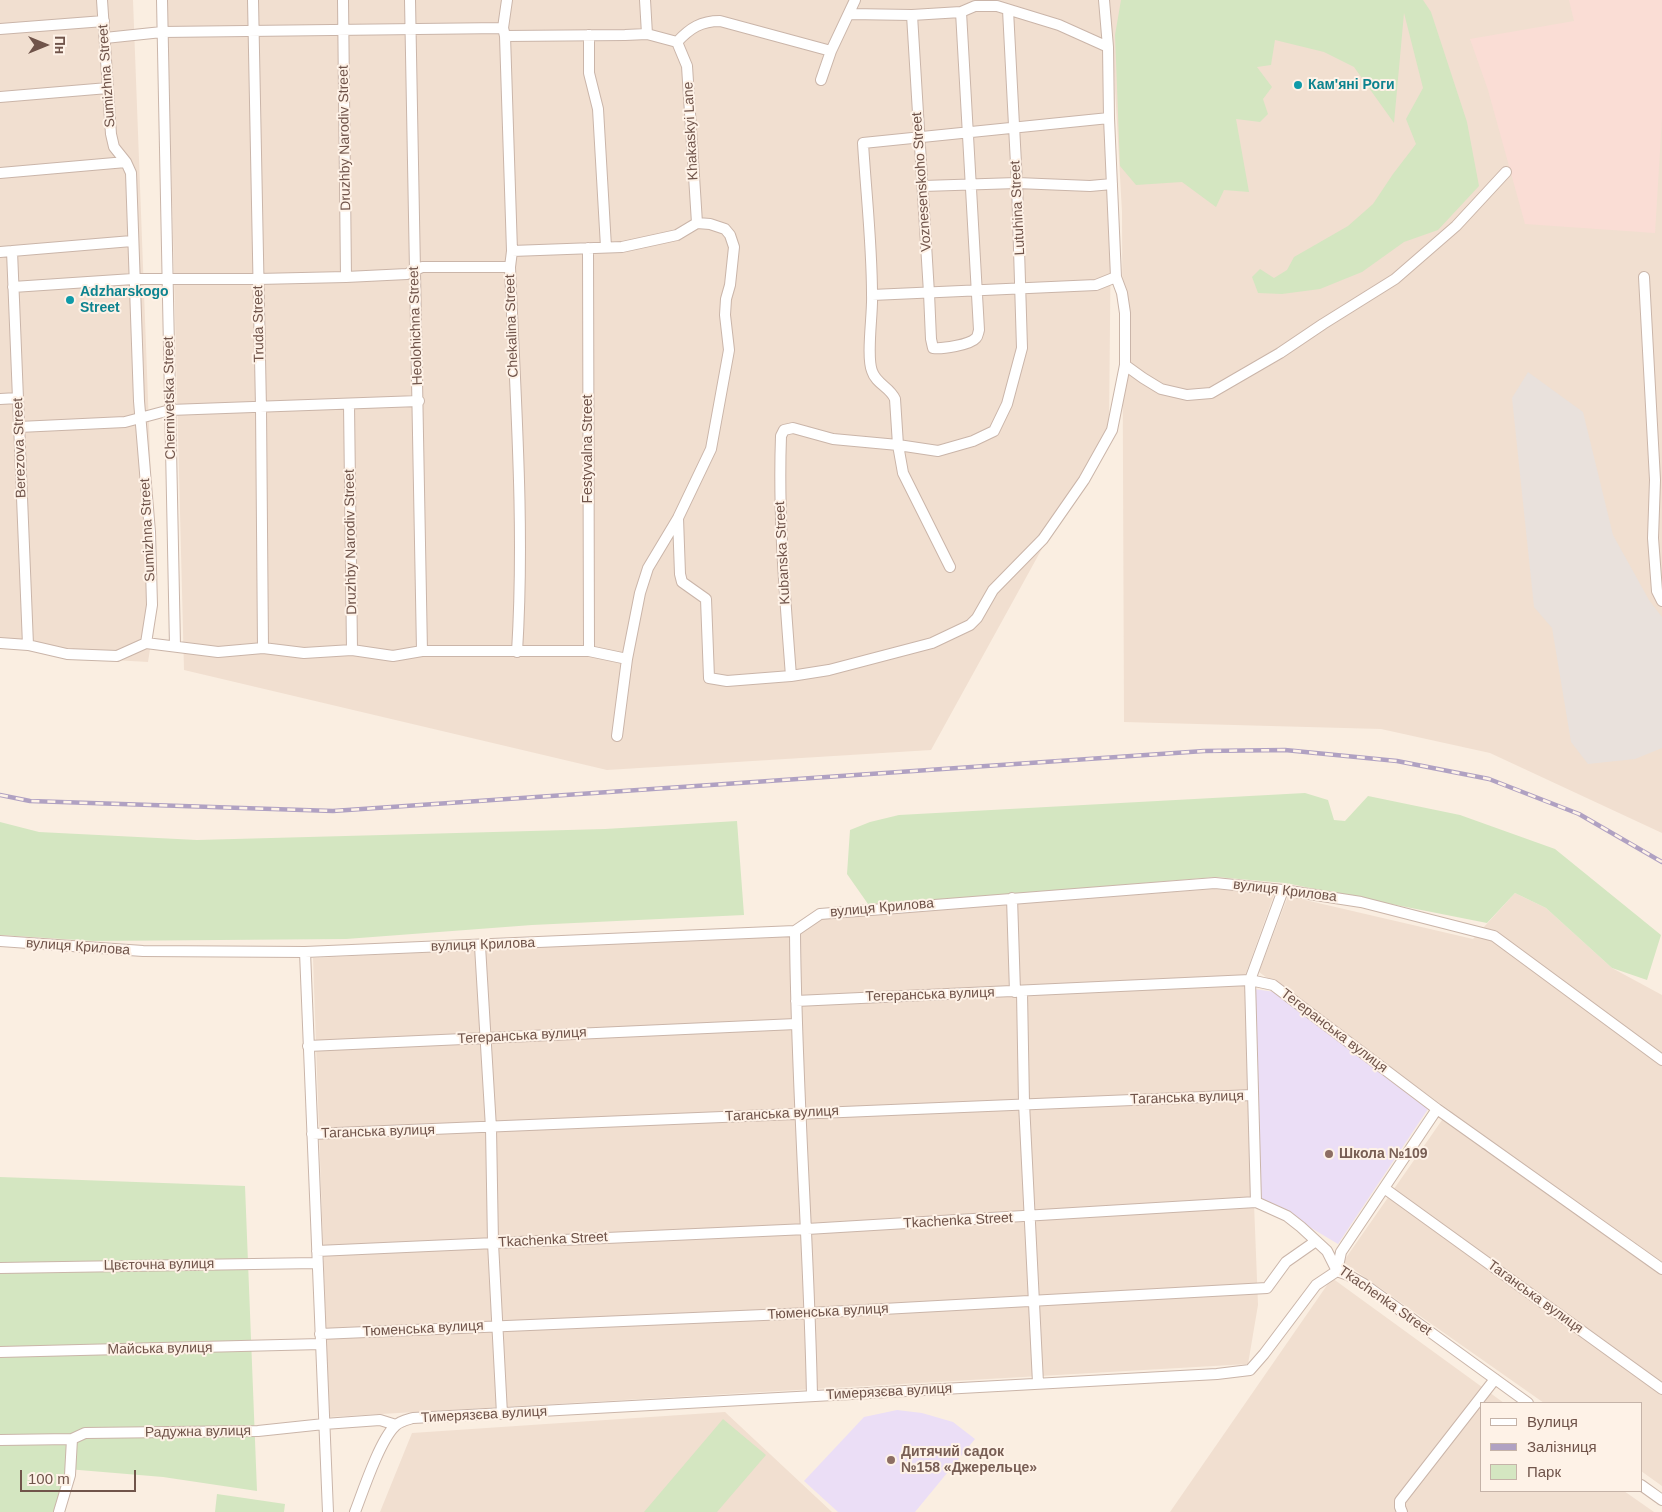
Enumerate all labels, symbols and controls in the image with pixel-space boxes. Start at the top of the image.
north arrow [20,20,70,70]
street label: Sumizhna Street [95,24,119,128]
text: Пн [52,36,68,54]
street label: Druzhby Narodiv Street [335,65,355,211]
place label: Кам'яні Роги [1308,77,1395,93]
marker: Кам'яні Роги [1292,79,1304,91]
street label: Khakaskyi Lane [680,81,702,181]
street label: Voznesenskoho Street [909,112,935,252]
street label: Lutuhina Street [1007,160,1029,256]
street label: Heolohichna Street [406,266,426,386]
street label: Chekalina Street [502,274,522,378]
place label: Adzharskogo Street [80,284,169,316]
street label: Truda Street [250,285,268,363]
marker: Adzharskogo Street [64,294,76,306]
street label: Chernivetska Street [161,336,179,460]
street label: Festyvalna Street [580,395,596,503]
street label: Berezova Street [10,398,30,498]
street label: Druzhby Narodiv Street [341,469,361,615]
street label: Sumizhna Street [137,478,159,582]
street label: Kubanska Street [772,501,794,605]
street label: вулиця Крилова [1232,876,1338,906]
street label: вулиця Крилова [829,895,935,921]
street label: вулиця Крилова [25,935,131,959]
street label: вулиця Крилова [431,935,535,955]
street label: Тегеранська вулиця [865,984,995,1006]
street label: Тегеранська вулиця [1277,985,1391,1077]
street label: Тегеранська вулиця [457,1024,587,1048]
street label: Таганська вулиця [1130,1088,1244,1108]
street label: Таганська вулиця [725,1103,839,1125]
street label: Таганська вулиця [321,1122,435,1142]
place label: Школа №109 [1339,1146,1428,1162]
marker: Школа №109 [1323,1148,1335,1160]
street label: Tkachenka Street [903,1210,1013,1232]
street label: Tkachenka Street [498,1229,608,1251]
street label: Цвєточна вулиця [103,1256,215,1274]
street label: Таганська вулиця [1484,1257,1586,1337]
street label: Tkachenka Street [1335,1263,1435,1339]
street label: Тюменська вулиця [767,1300,889,1324]
street label: Тюменська вулиця [362,1317,484,1341]
street label: Майська вулиця [107,1340,213,1358]
street label: Тимерязєва вулиця [825,1380,953,1404]
legend [1480,1402,1642,1492]
street label: Тимерязєва вулиця [420,1403,548,1427]
text: Вулиця [1527,1413,1578,1430]
street label: Радужна вулиця [145,1423,251,1441]
text: Залізниця [1527,1438,1597,1455]
place label: Дитячий садок №158 «Джерельце» [901,1444,1037,1476]
marker: Дитячий садок №158 «Джерельце» [885,1454,897,1466]
scale bar [22,1460,139,1492]
text: Парк [1527,1463,1561,1480]
text: 100 m [28,1470,70,1487]

